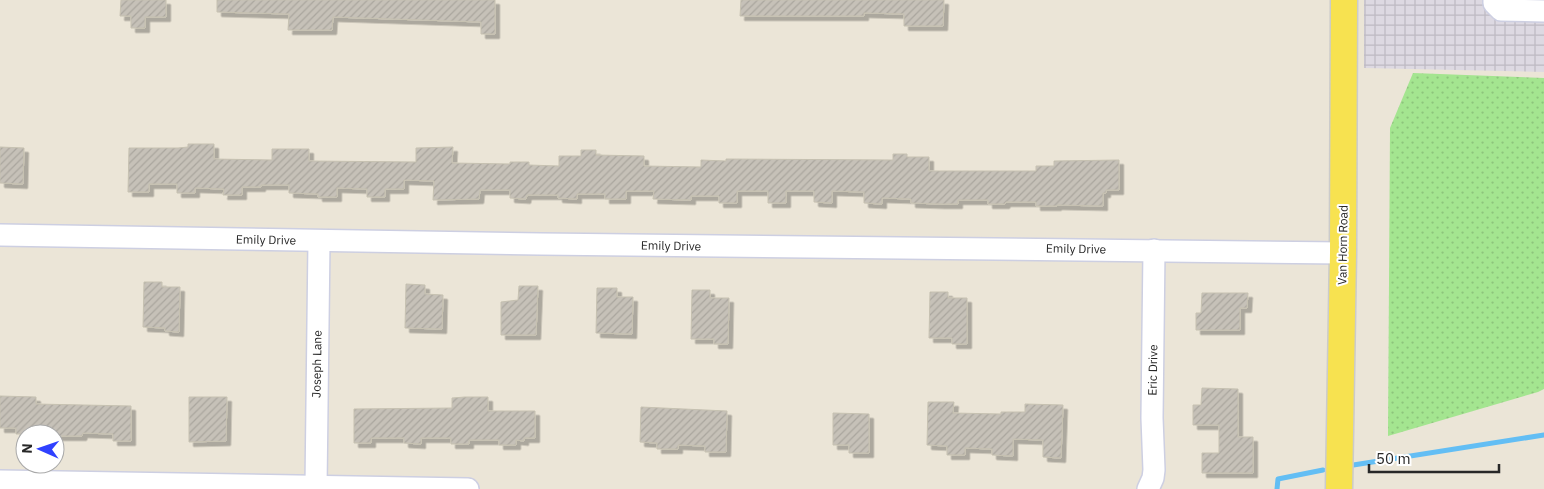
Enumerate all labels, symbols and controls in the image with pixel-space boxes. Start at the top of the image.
street label: Van Horn Road [1334,205,1351,285]
street label: Emily Drive [236,231,297,248]
street label: Emily Drive [641,237,702,254]
street label: Emily Drive [1046,240,1107,257]
street label: Joseph Lane [308,330,325,398]
street label: Eric Drive [1145,344,1160,396]
north arrow [15,424,65,474]
scale bar [1369,442,1499,474]
text: N [18,443,36,454]
text: 50 m [1376,449,1411,468]

